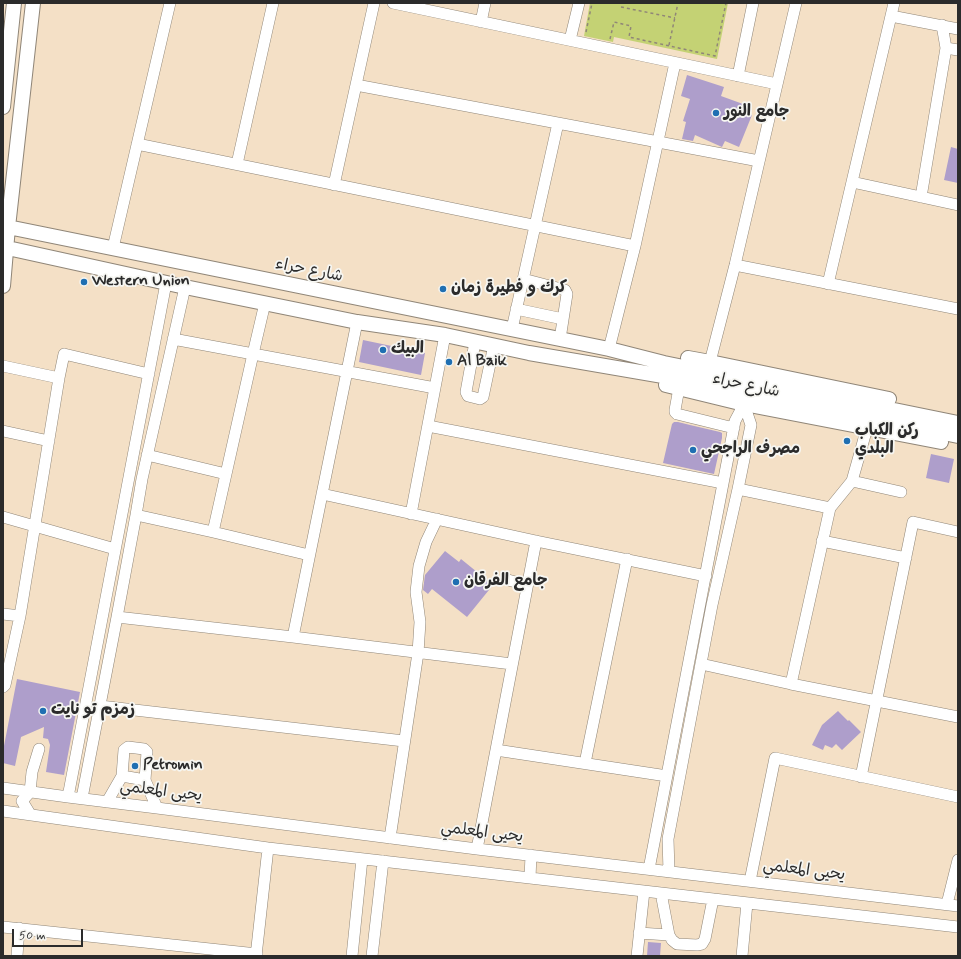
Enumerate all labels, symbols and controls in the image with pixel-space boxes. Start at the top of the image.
place label: جامع النور [724,103,789,123]
marker: جامع النور [711,108,721,118]
street label: شارع حراء [274,255,344,287]
place label: Western Union [92,272,190,292]
marker: Western Union [79,277,89,287]
place label: كرك و فطيرة زمان [451,279,567,299]
marker: كرك و فطيرة زمان [438,284,448,294]
place label: البيك [391,340,424,360]
marker: البيك [378,345,388,355]
place label: Al Baik [457,352,507,372]
marker: Al Baik [444,357,454,367]
street label: شارع حراء [711,370,781,402]
place label: ركن الكباب البلدي [855,422,919,460]
marker: ركن الكباب البلدي [842,436,852,446]
place label: مصرف الراجحي [701,440,800,460]
marker: مصرف الراجحي [688,445,698,455]
place label: جامع الفرقان [464,572,547,592]
marker: جامع الفرقان [451,577,461,587]
place label: زمزم تو نايت [51,701,135,721]
marker: زمزم تو نايت [38,706,48,716]
place label: Petromin [143,756,203,776]
marker: Petromin [130,761,140,771]
street label: يحيى المعلمي [119,777,203,807]
street label: يحيى المعلمي [440,818,524,848]
street label: يحيى المعلمي [762,856,846,886]
scale bar [14,921,85,947]
text: 50 m [19,928,46,944]

